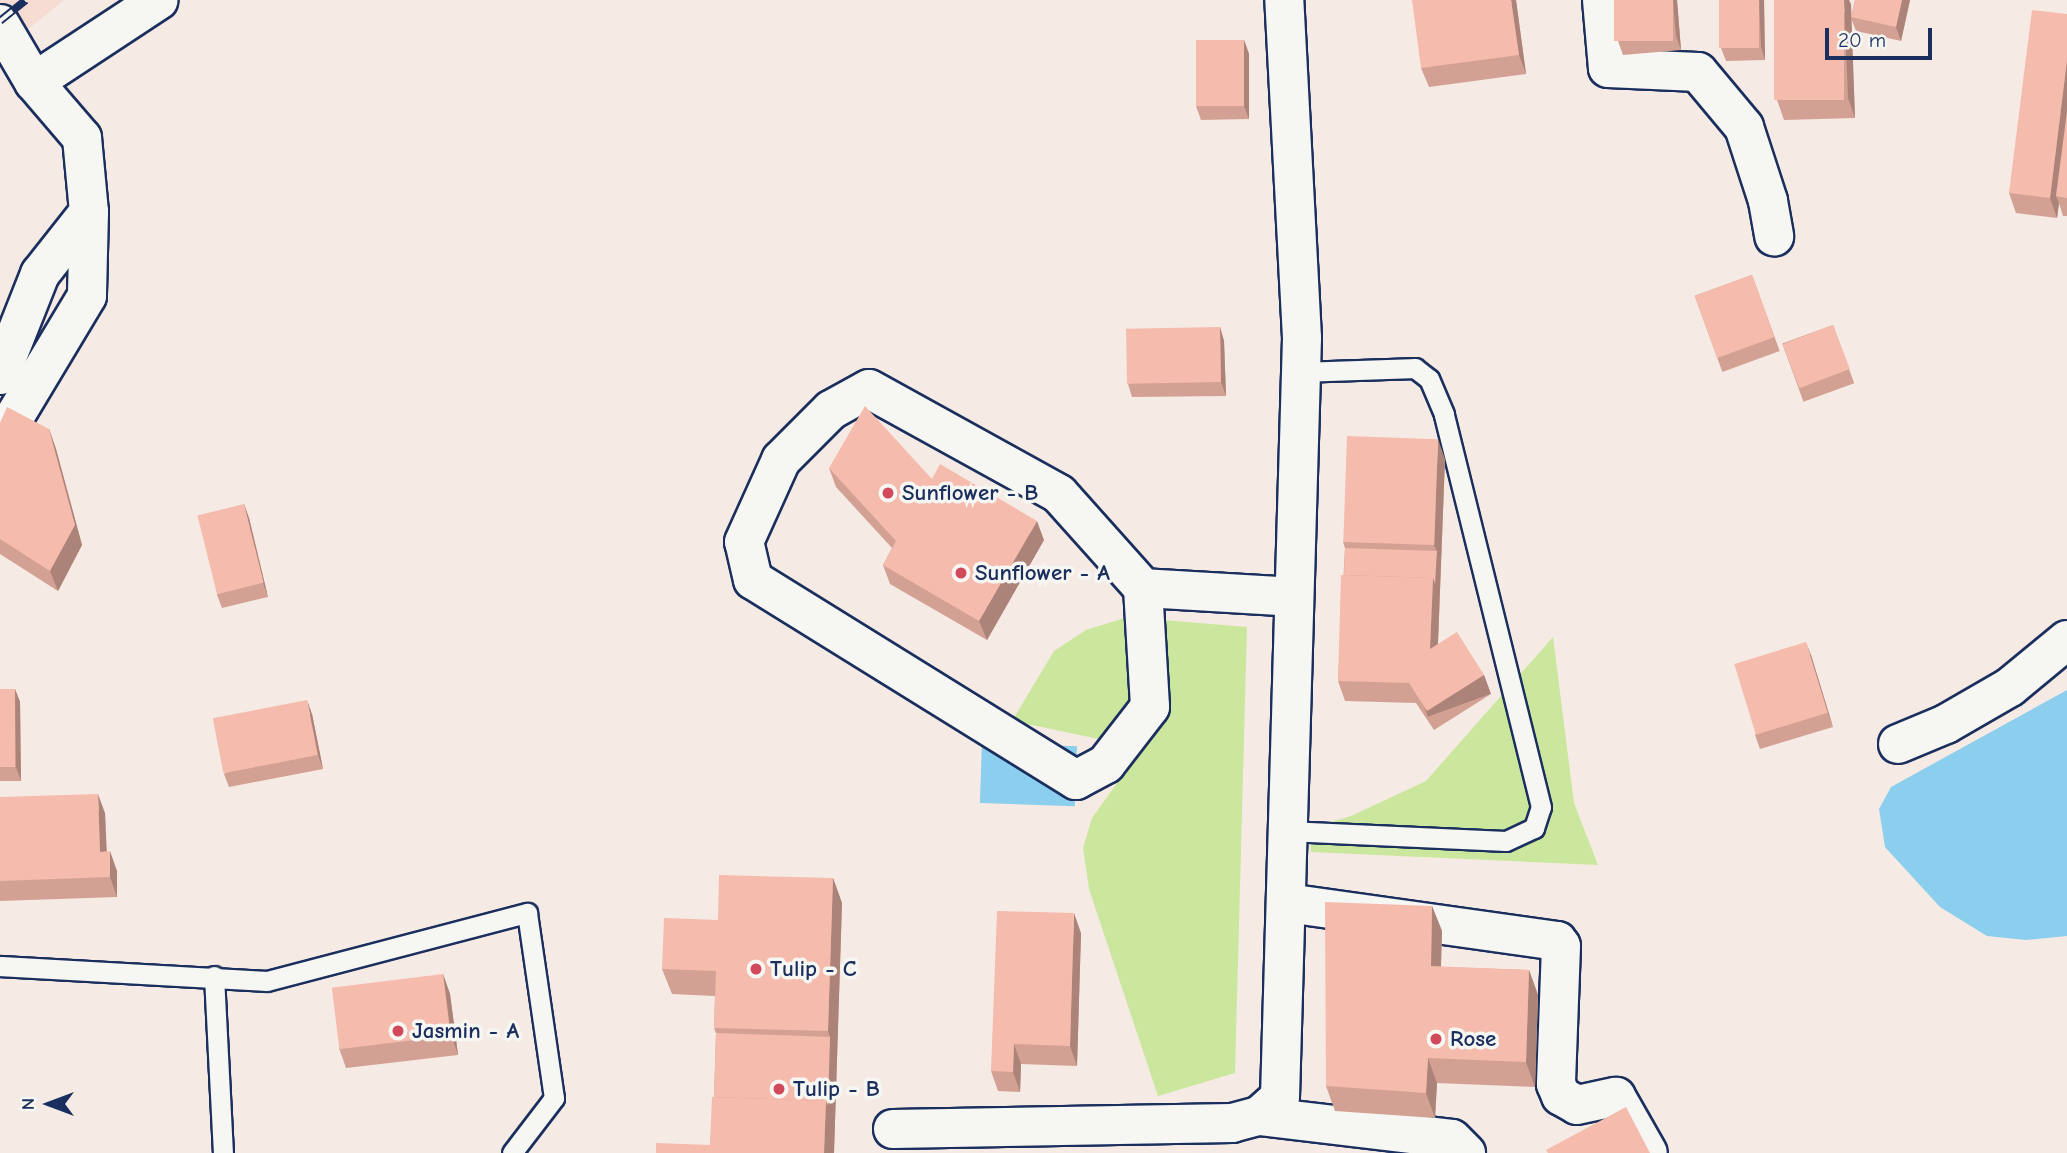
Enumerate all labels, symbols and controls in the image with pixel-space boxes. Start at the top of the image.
scale bar [1829,14,1936,58]
text: 20 m [1838,28,1886,52]
place label: Sunflower - B [902,479,1038,507]
marker: Sunflower - B [880,485,896,501]
place label: Sunflower - A [975,559,1110,587]
marker: Sunflower - A [953,565,969,581]
place label: Tulip - C [770,955,857,983]
marker: Tulip - C [748,961,764,977]
place label: Jasmin - A [412,1017,519,1045]
marker: Jasmin - A [390,1023,406,1039]
place label: Rose [1450,1025,1496,1053]
marker: Rose [1428,1031,1444,1047]
north arrow [14,1069,84,1139]
place label: Tulip - B [793,1075,880,1103]
marker: Tulip - B [771,1081,787,1097]
text: N [17,1098,39,1110]

